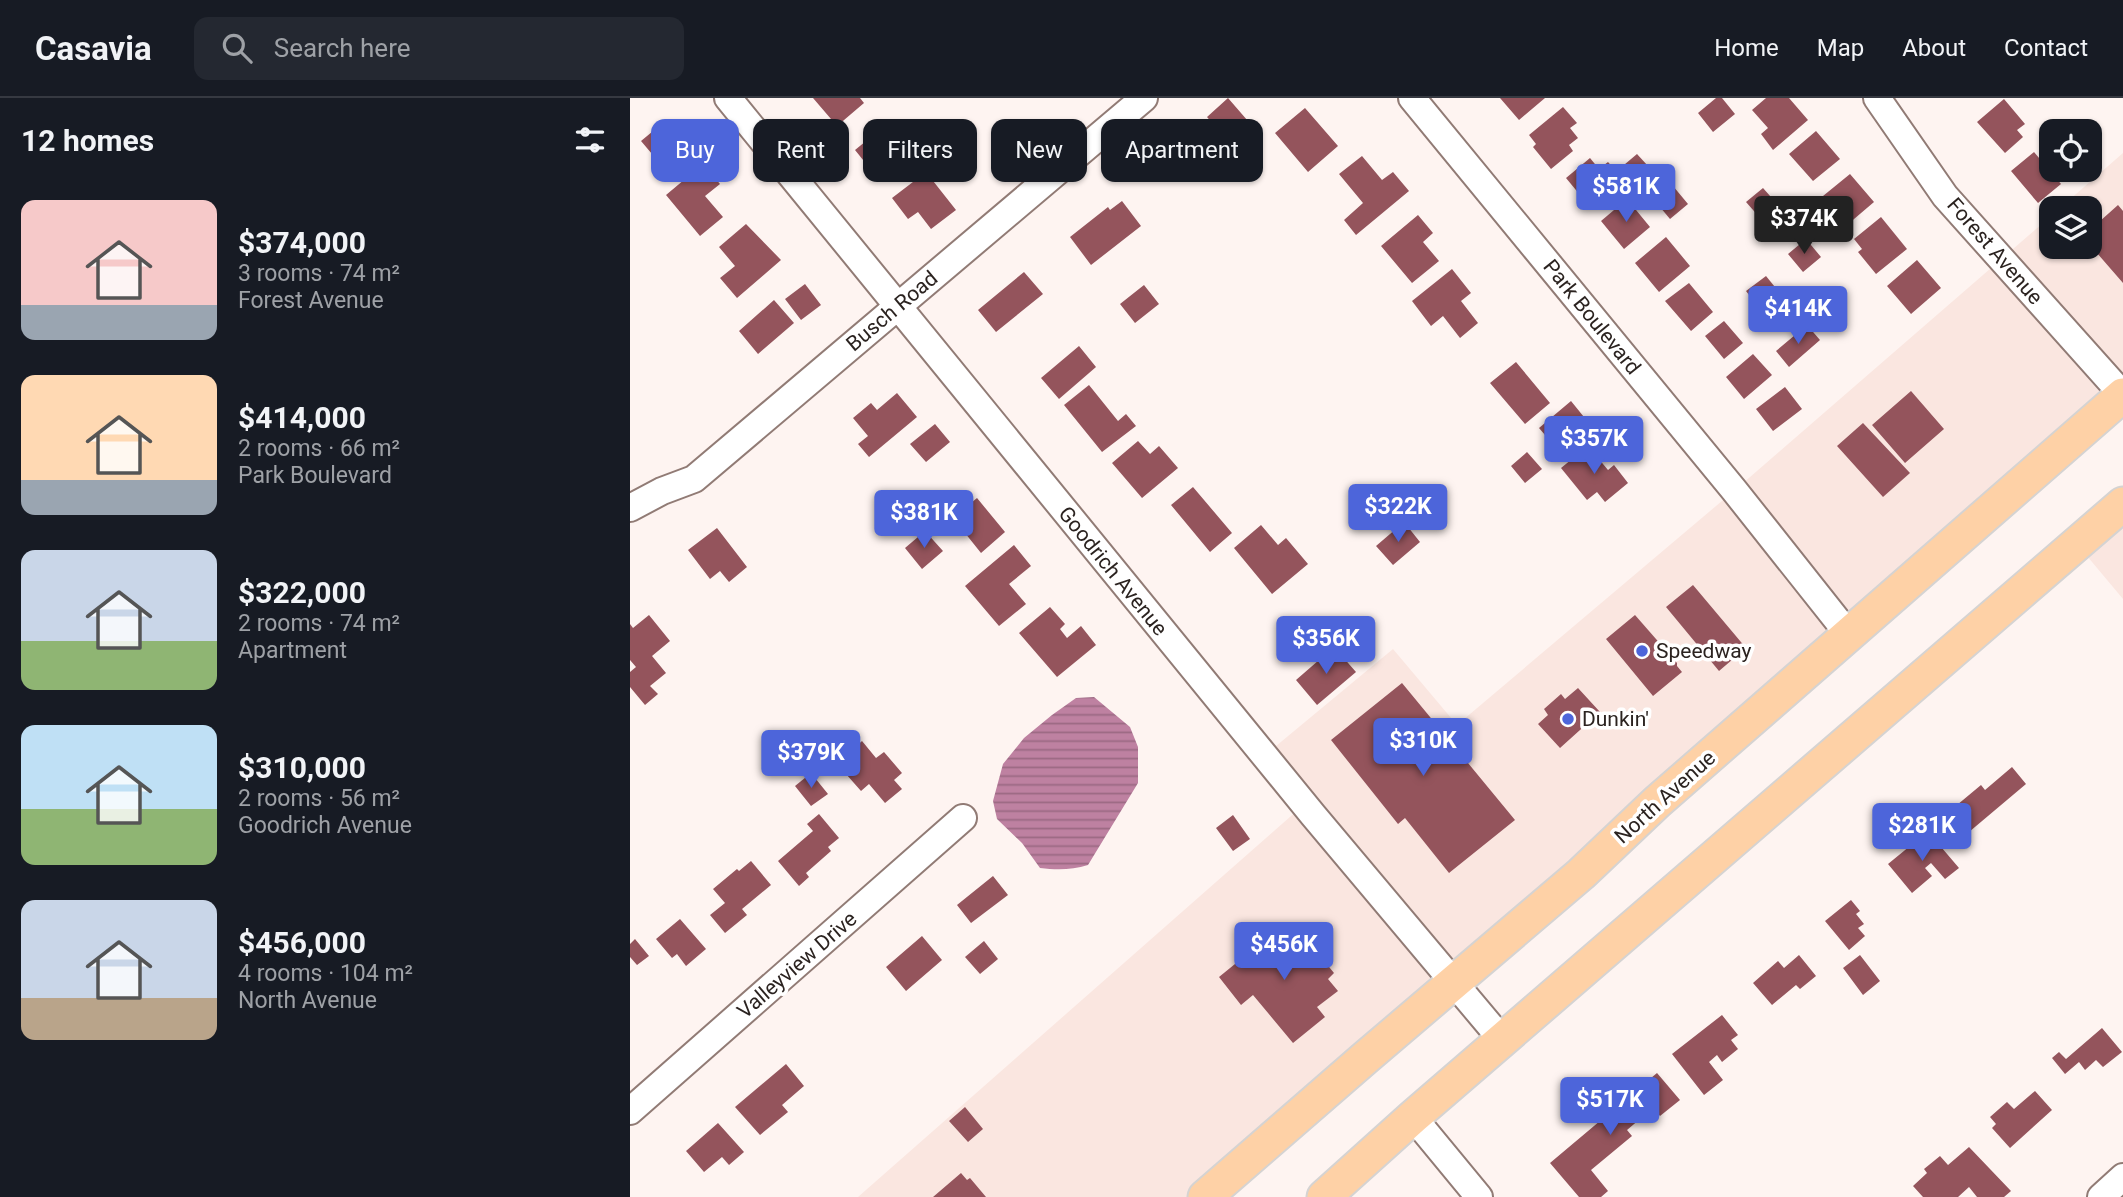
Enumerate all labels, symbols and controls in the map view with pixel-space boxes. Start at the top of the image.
search box [194,17,684,80]
text: Casavia [35,29,152,68]
icon: search [218,29,256,67]
text: Search here [274,33,411,63]
text: Home [1714,34,1779,62]
text: Map [1817,34,1864,62]
text: About [1902,34,1966,62]
text: Contact [2004,34,2088,62]
chip: Buy [651,119,739,182]
chip: Rent [753,119,849,182]
chip: Filters [863,119,977,182]
chip: New [991,119,1087,182]
chip: Apartment [1101,119,1263,182]
map controls [2039,119,2102,259]
button: locate [2039,119,2102,182]
icon: filters [571,121,609,159]
text: 12 homes [21,123,154,158]
pin: $581K [1577,164,1675,224]
text: $581K [1592,173,1660,200]
street label: Forest Avenue [1942,193,2048,309]
button: layers [2039,196,2102,259]
pin: $374K [1755,197,1853,256]
text: $374K [1770,205,1838,232]
text: $374,000 [238,225,366,260]
icon: home [77,228,161,312]
street label: Park Boulevard [1538,255,1646,379]
text: 3 rooms · 74 m² [238,260,400,287]
street label: Busch Road [842,266,942,356]
pin: $414K [1749,286,1847,346]
text: Forest Avenue [238,287,384,314]
text: $414K [1764,295,1832,322]
text: $414,000 [238,400,366,435]
icon: home [77,403,161,487]
pin: $357K [1545,416,1643,476]
text: $357K [1560,425,1628,452]
text: 2 rooms · 66 m² [238,435,400,462]
text: Park Boulevard [238,462,392,489]
pin: $322K [1349,484,1447,544]
pin: $381K [875,490,973,550]
text: $322K [1364,493,1432,520]
text: $381K [890,499,958,526]
street label: Goodrich Avenue [1054,502,1172,640]
text: $322,000 [238,575,366,610]
icon: home [77,578,161,662]
text: 2 rooms · 74 m² [238,610,400,637]
pin: $356K [1277,616,1375,676]
text: $356K [1292,625,1360,652]
text: Apartment [238,637,347,664]
place label: Speedway [1656,639,1751,663]
marker: Speedway [1634,643,1650,659]
place label: Dunkin' [1582,707,1649,731]
marker: Dunkin' [1560,711,1576,727]
pin: $310K [1374,718,1472,778]
text: $310K [1389,727,1457,754]
pin: $379K [762,730,860,790]
text: $379K [777,739,845,766]
street label: North Avenue [1610,746,1720,848]
text: $310,000 [238,750,366,785]
icon: home [77,753,161,837]
text: 2 rooms · 56 m² [238,785,400,812]
pin: $281K [1873,804,1971,863]
text: Goodrich Avenue [238,812,412,839]
text: $281K [1888,812,1956,839]
street label: Valleyview Drive [733,907,861,1023]
pin: $456K [1235,922,1333,982]
text: $456,000 [238,925,366,960]
icon: home [77,928,161,1012]
text: $456K [1250,931,1318,958]
text: 4 rooms · 104 m² [238,960,413,987]
text: North Avenue [238,987,377,1014]
pin: $517K [1561,1077,1659,1137]
text: $517K [1576,1086,1644,1113]

